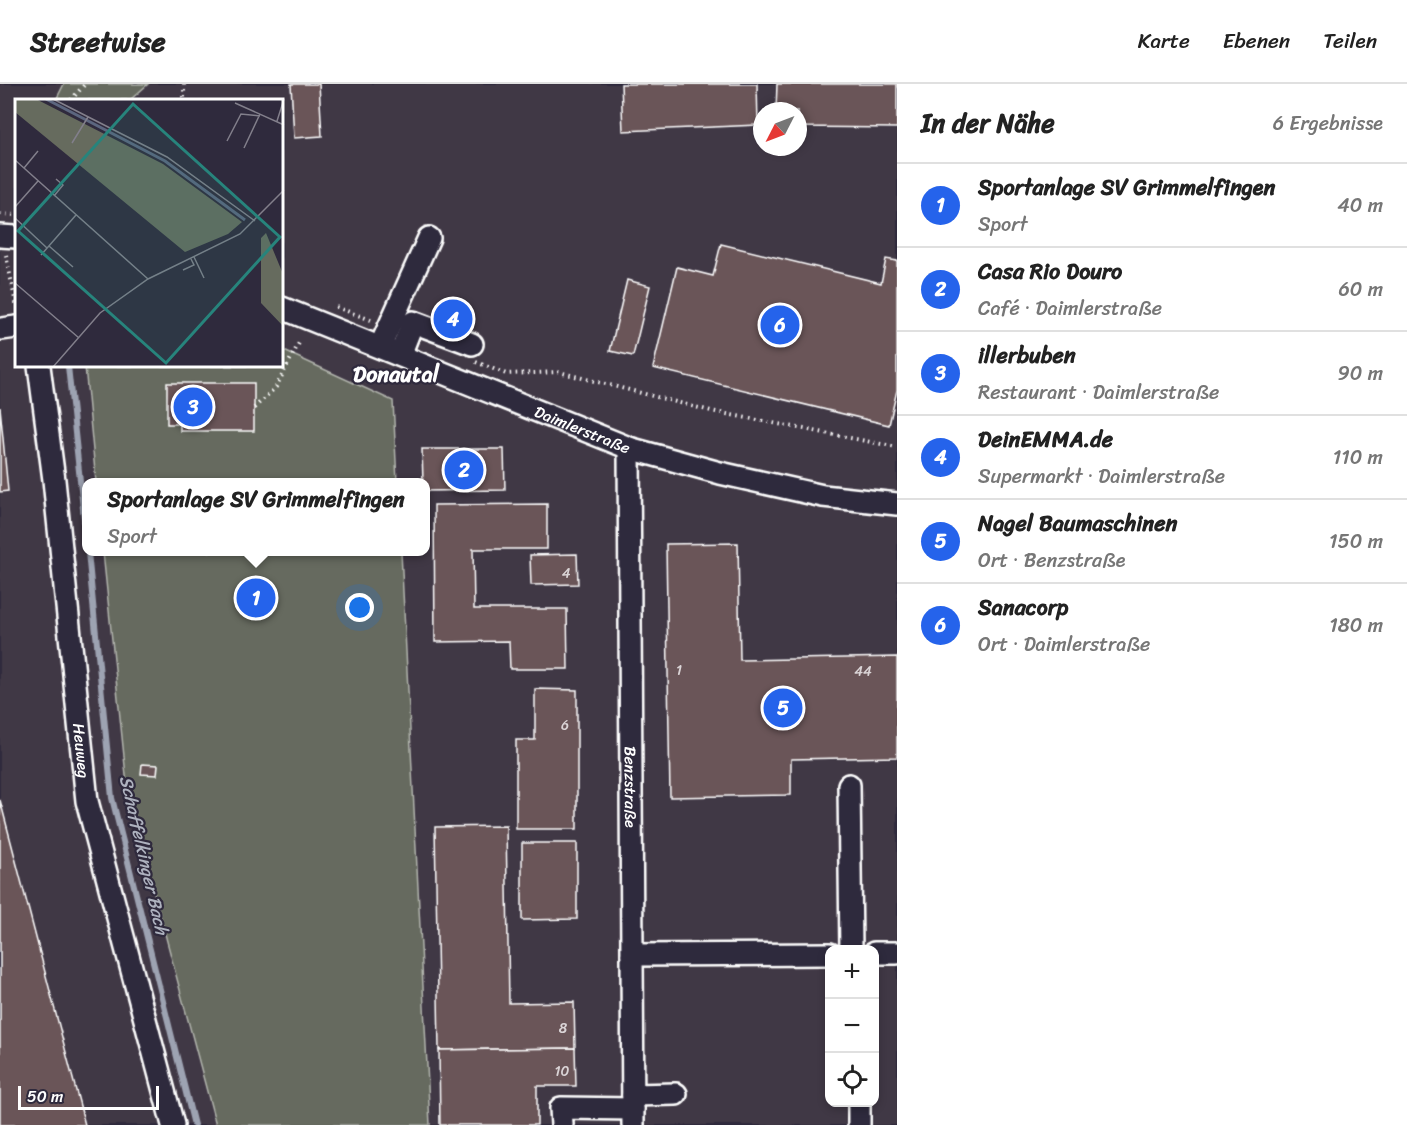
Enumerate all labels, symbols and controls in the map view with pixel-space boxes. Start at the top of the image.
text: Streetwise [30,17,166,66]
text: Karte [1138,22,1190,60]
text: Ebenen [1223,22,1290,60]
text: Teilen [1323,22,1377,60]
inset map [15,99,284,368]
text: In der Nähe [921,100,1055,146]
north arrow [753,102,807,156]
text: 6 Ergebnisse [1273,106,1383,141]
text: Sportanlage SV Grimmelfingen [978,168,1275,207]
text: 1 [936,188,945,223]
text: 40 m [1337,188,1383,223]
text: Sport [978,207,1028,242]
text: Casa Rio Douro [978,252,1122,291]
text: 2 [935,272,946,307]
text: 60 m [1338,272,1383,307]
text: Café · Daimlerstraße [978,291,1162,326]
pin: 4 [434,296,472,342]
pin: 6 [760,302,800,348]
text: illerbuben [978,336,1076,375]
district label: Donautal [353,355,440,394]
text: 3 [935,356,946,391]
text: 90 m [1338,356,1383,391]
text: Restaurant · Daimlerstraße [978,375,1219,410]
pin: 3 [174,384,212,430]
street label: Daimlerstraße [530,397,635,462]
text: DeinEMMA.de [978,420,1113,459]
text: 4 [934,440,947,475]
text: 110 m [1333,440,1383,475]
pin: 2 [444,448,484,492]
text: Supermarkt · Daimlerstraße [978,459,1225,494]
popup [82,478,430,556]
text: Sportanlage SV Grimmelfingen [107,480,405,519]
text: Nagel Baumaschinen [978,504,1177,543]
text: Sport [107,519,157,554]
text: 5 [934,524,947,559]
text: 150 m [1329,524,1383,559]
text: Ort · Benzstraße [978,543,1125,578]
house number: 4 [562,561,571,586]
pin: 1 [236,576,276,620]
text: Sanacorp [978,588,1068,627]
your location [345,593,374,622]
text: 6 [935,608,946,643]
text: 180 m [1329,608,1383,643]
text: Ort · Daimlerstraße [978,627,1150,662]
house number: 1 [676,658,682,683]
house number: 44 [854,659,872,684]
pin: 5 [764,686,802,730]
house number: 6 [561,713,569,738]
street label: Heuweg [64,722,99,779]
street label: Benzstraße [616,746,645,828]
water label: Schaffelkinger Bach [110,772,178,939]
map controls [825,945,879,1107]
button: + [825,945,879,999]
button: − [825,999,879,1053]
house number: 8 [559,1016,568,1041]
button: locate [825,1053,879,1107]
house number: 10 [555,1059,570,1084]
text: 50 m [27,1082,63,1111]
scale bar [18,1083,159,1110]

